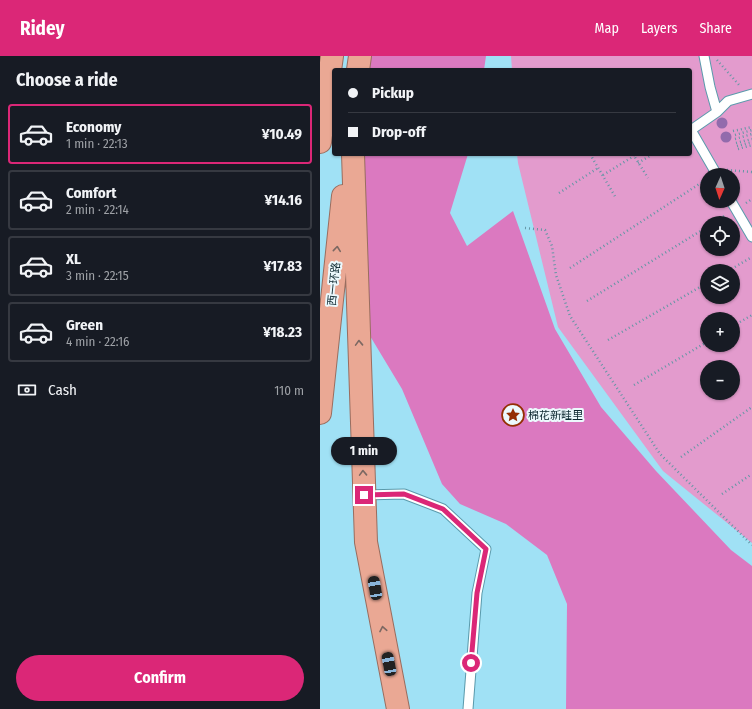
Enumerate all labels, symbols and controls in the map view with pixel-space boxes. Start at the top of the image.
text: Ridey [20,17,64,40]
text: Map [595,20,619,37]
text: Layers [641,20,677,37]
text: Share [699,20,732,37]
text: Choose a ride [16,69,118,91]
text: Pickup [372,84,414,102]
icon: car [18,116,54,152]
text: Economy [66,118,121,136]
text: Drop-off [372,123,426,141]
text: ¥10.49 [262,125,302,143]
text: 1 min · 22:13 [66,136,128,151]
north arrow [700,168,740,208]
map controls [700,168,740,400]
icon: car [18,182,54,218]
text: Comfort [66,184,117,202]
text: ¥14.16 [265,191,302,209]
text: 2 min · 22:14 [66,202,129,217]
button: locate [700,216,740,256]
one-way arrow [333,246,342,252]
icon: car [18,248,54,284]
text: XL [66,250,81,268]
text: ¥17.83 [264,257,302,275]
street label: 西一环路 [325,261,343,307]
button: layers [700,264,740,304]
text: 3 min · 22:15 [66,268,129,283]
button: + [700,312,740,352]
icon: car [18,314,54,350]
text: Green [66,316,103,334]
text: ¥18.23 [263,323,302,341]
text: 4 min · 22:16 [66,334,130,349]
one-way arrow [355,340,363,346]
button: − [700,360,740,400]
icon: cash [16,379,38,401]
text: Cash [48,381,77,399]
text: 110 m [274,383,304,398]
place icon: 棉花新畦里 [500,402,526,428]
place label: 棉花新畦里 [528,409,583,422]
callout: 1 min [331,437,397,465]
text: 1 min [350,443,378,458]
one-way arrow [359,470,368,476]
route end [355,486,373,504]
car [367,575,383,601]
one-way arrow [379,626,388,633]
car [381,651,397,677]
route start [462,654,480,672]
button: Confirm [16,655,304,701]

